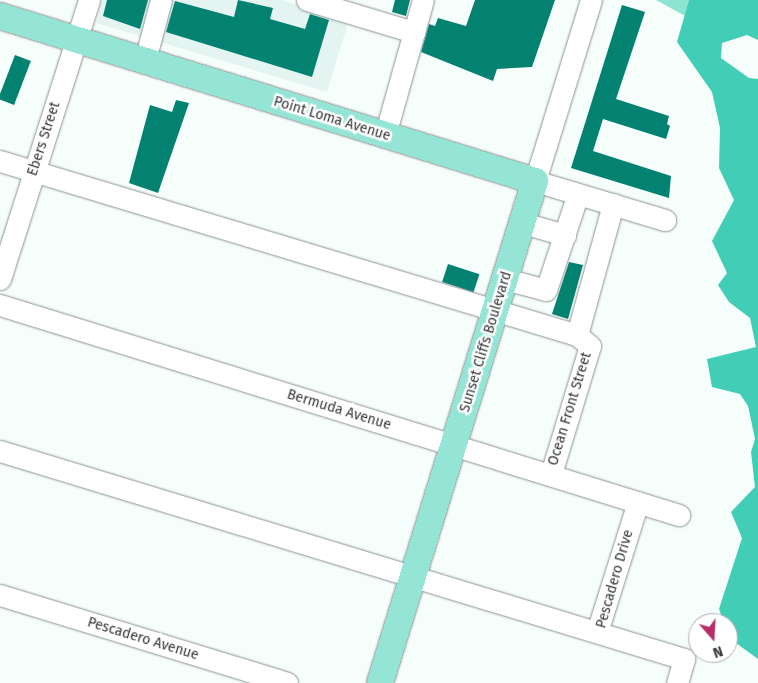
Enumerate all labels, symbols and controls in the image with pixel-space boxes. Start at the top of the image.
street label: Point Loma Avenue [271,93,393,145]
street label: Ebers Street [24,100,64,178]
street label: Sunset Cliffs Boulevard [457,270,515,414]
street label: Ocean Front Street [545,350,595,468]
street label: Bermuda Avenue [285,386,393,434]
street label: Pescadero Drive [593,528,637,630]
north arrow [688,613,738,663]
street label: Pescadero Avenue [85,614,201,664]
text: N [711,642,725,661]

